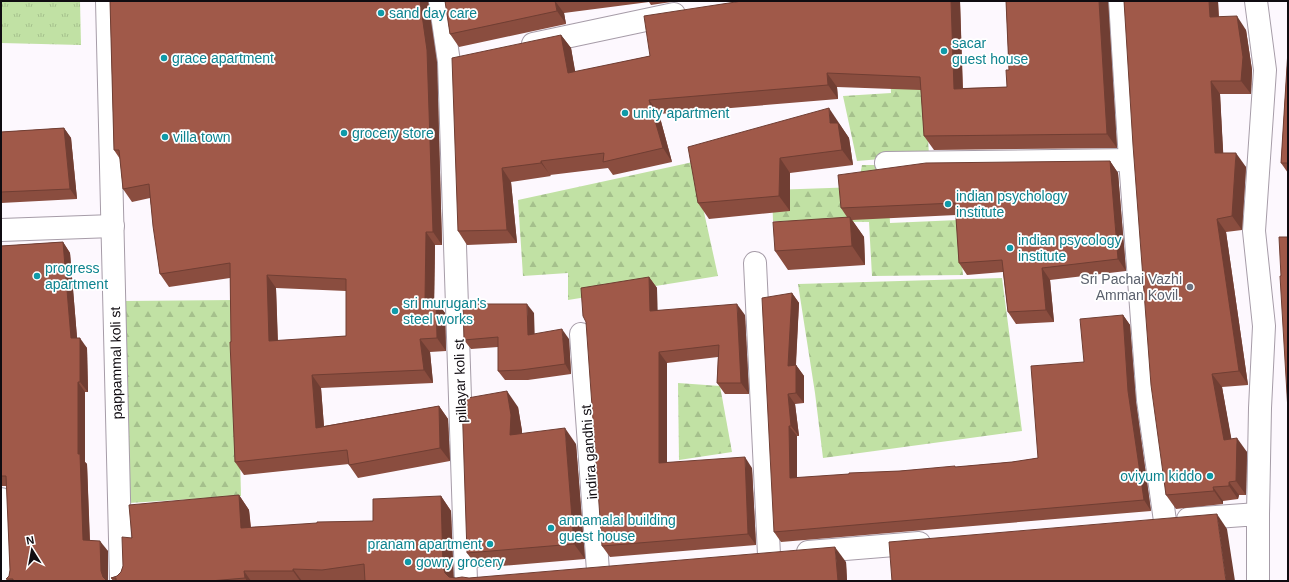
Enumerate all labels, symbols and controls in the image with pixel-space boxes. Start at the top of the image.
place label: sand day care [389,5,477,21]
marker: sand day care [376,8,386,18]
place label: sacar guest house [952,35,1028,67]
marker: sacar guest house [939,46,949,56]
place label: grace apartment [172,50,274,66]
marker: grace apartment [159,53,169,63]
place label: unity apartment [633,105,730,121]
marker: unity apartment [620,108,630,118]
place label: grocery store [352,125,434,141]
marker: grocery store [339,128,349,138]
place label: villa town [173,129,231,145]
marker: villa town [160,132,170,142]
place label: indian psychology institute [956,188,1067,220]
marker: indian psychology institute [943,199,953,209]
place label: indian psycology institute [1018,232,1122,264]
marker: indian psycology institute [1005,243,1015,253]
place label: progress apartment [45,260,108,292]
marker: progress apartment [32,271,42,281]
place label: Sri Pachai Vazhi Amman Kovil. [1080,271,1182,303]
marker: Sri Pachai Vazhi Amman Kovil. [1185,282,1195,292]
place label: sri murugan's steel works [403,295,487,327]
street label: pappammal koli st [107,306,125,420]
marker: sri murugan's steel works [390,306,400,316]
street label: pillayar koli st [451,339,469,423]
street label: indira gandhi st [578,404,600,500]
place label: oviyum kiddo [1120,468,1202,484]
marker: oviyum kiddo [1205,471,1215,481]
place label: annamalai building guest house [559,512,676,544]
marker: annamalai building guest house [546,523,556,533]
north arrow [12,530,52,570]
text: N [25,534,35,547]
place label: pranam apartment [368,536,482,552]
marker: pranam apartment [485,539,495,549]
place label: gowry grocery [416,554,504,570]
marker: gowry grocery [403,557,413,567]

